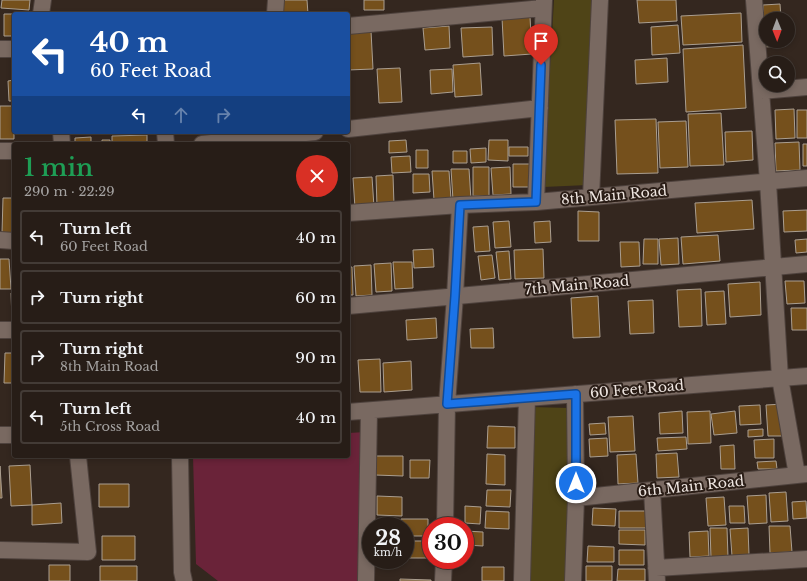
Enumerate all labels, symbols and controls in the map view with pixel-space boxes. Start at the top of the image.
north arrow [759,12,795,48]
map controls [759,12,795,92]
pin [524,24,558,65]
text: 40 m [90,25,168,60]
icon: left [24,28,76,80]
icon: arrive [530,30,552,52]
button: search [759,56,795,92]
text: 60 Feet Road [90,60,211,82]
icon: left [128,104,150,126]
icon: ahead [170,104,192,126]
icon: right [212,104,234,126]
text: 1 min [24,153,93,182]
button: close [296,155,338,197]
street label: 8th Main Road [560,181,668,209]
text: 290 m · 22:29 [24,183,115,200]
text: Turn left [60,219,131,238]
icon: left [26,226,48,248]
text: 40 m [296,228,336,247]
text: 60 Feet Road [60,238,148,255]
street label: 7th Main Road [524,271,630,299]
icon: right [26,286,48,308]
text: Turn right [60,288,143,307]
text: 60 m [295,288,336,307]
text: Turn right [60,339,143,358]
icon: right [26,346,48,368]
text: 90 m [295,348,336,367]
text: 8th Main Road [60,358,159,375]
street label: 60 Feet Road [589,376,685,402]
text: Turn left [60,399,131,418]
icon: left [26,406,48,428]
text: 40 m [296,408,336,427]
text: 5th Cross Road [60,418,160,435]
position arrow [555,462,597,504]
street label: 6th Main Road [637,471,746,501]
speed limit sign: 30 [422,517,474,569]
text: 28 [375,526,401,550]
text: km/h [374,546,402,559]

